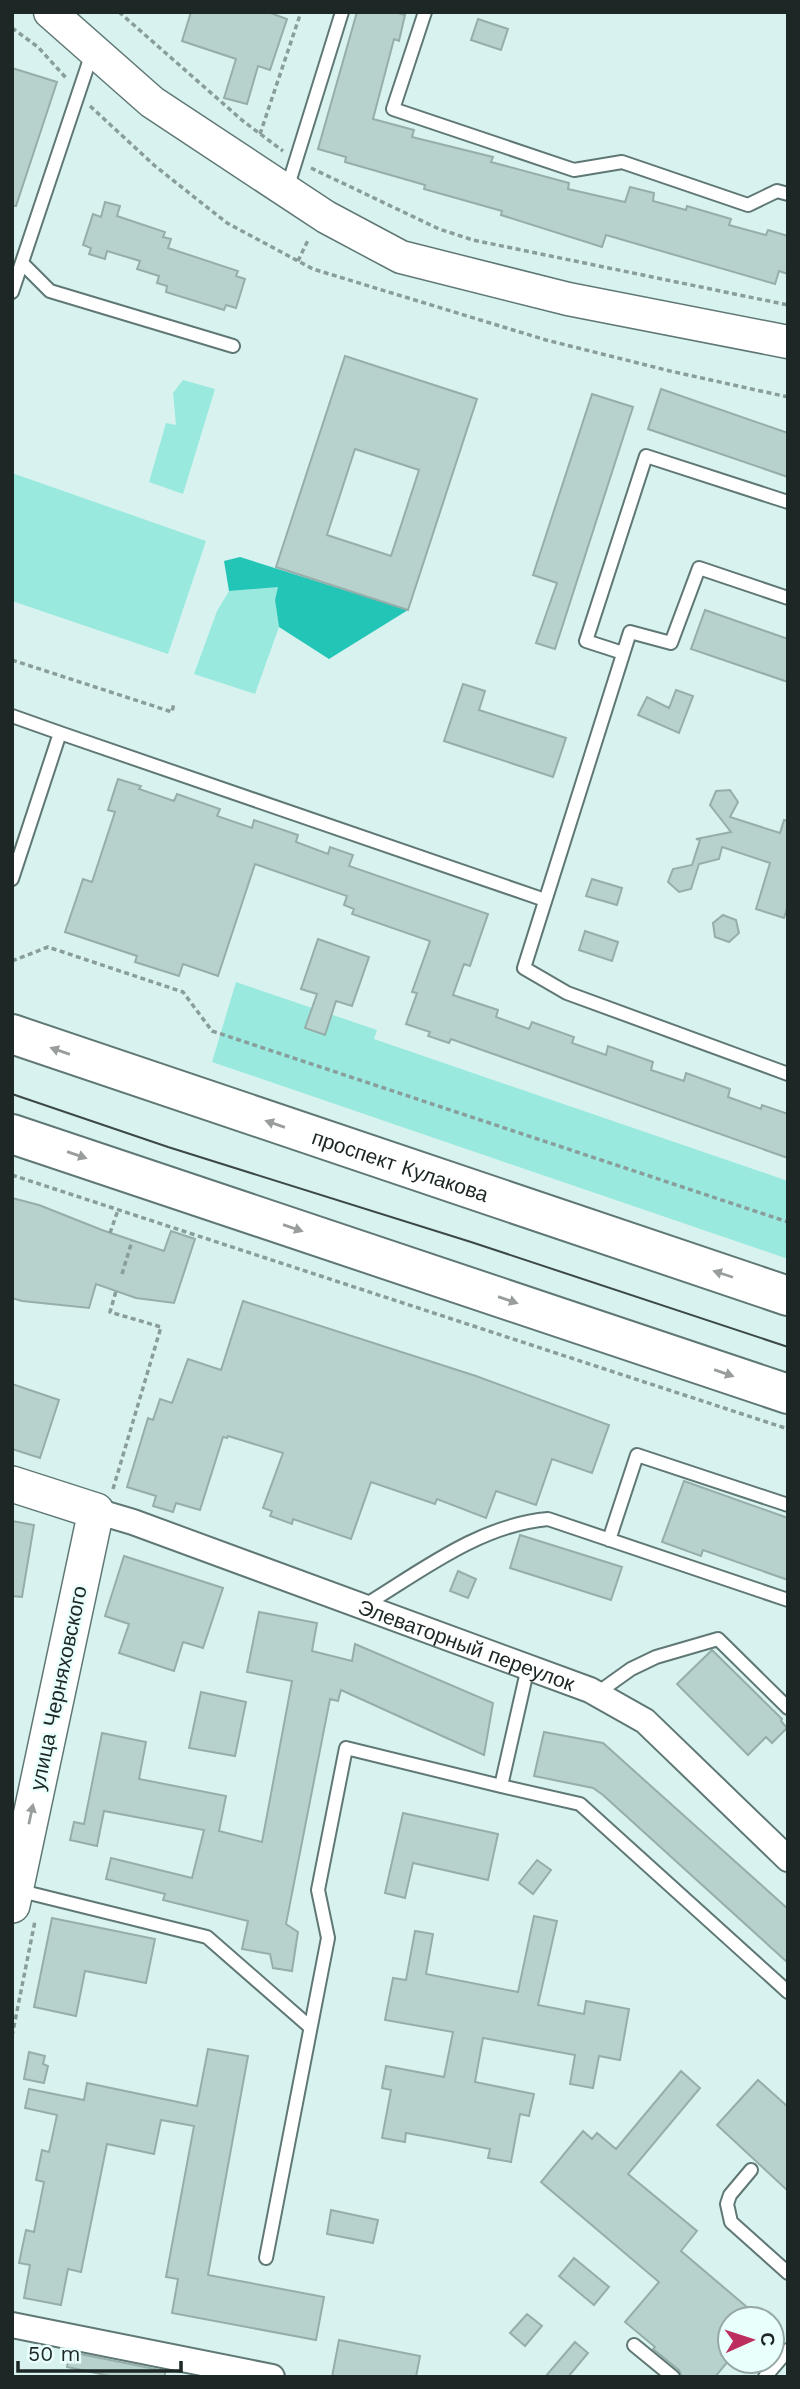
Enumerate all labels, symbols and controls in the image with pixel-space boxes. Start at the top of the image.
one-way arrow [49,1045,70,1055]
one-way arrow [264,1118,285,1129]
street label: проспект Кулакова [309,1124,492,1207]
one-way arrow [67,1150,88,1161]
one-way arrow [282,1223,303,1234]
one-way arrow [712,1268,733,1279]
one-way arrow [498,1296,519,1306]
one-way arrow [713,1368,734,1379]
street label: улица Черняховского [24,1583,92,1793]
street label: Элеваторный переулок [355,1593,579,1696]
one-way arrow [26,1803,37,1825]
north arrow [716,2305,786,2375]
scale bar [18,2330,180,2374]
text: С [756,2332,779,2347]
text: 50 m [28,2341,80,2366]

